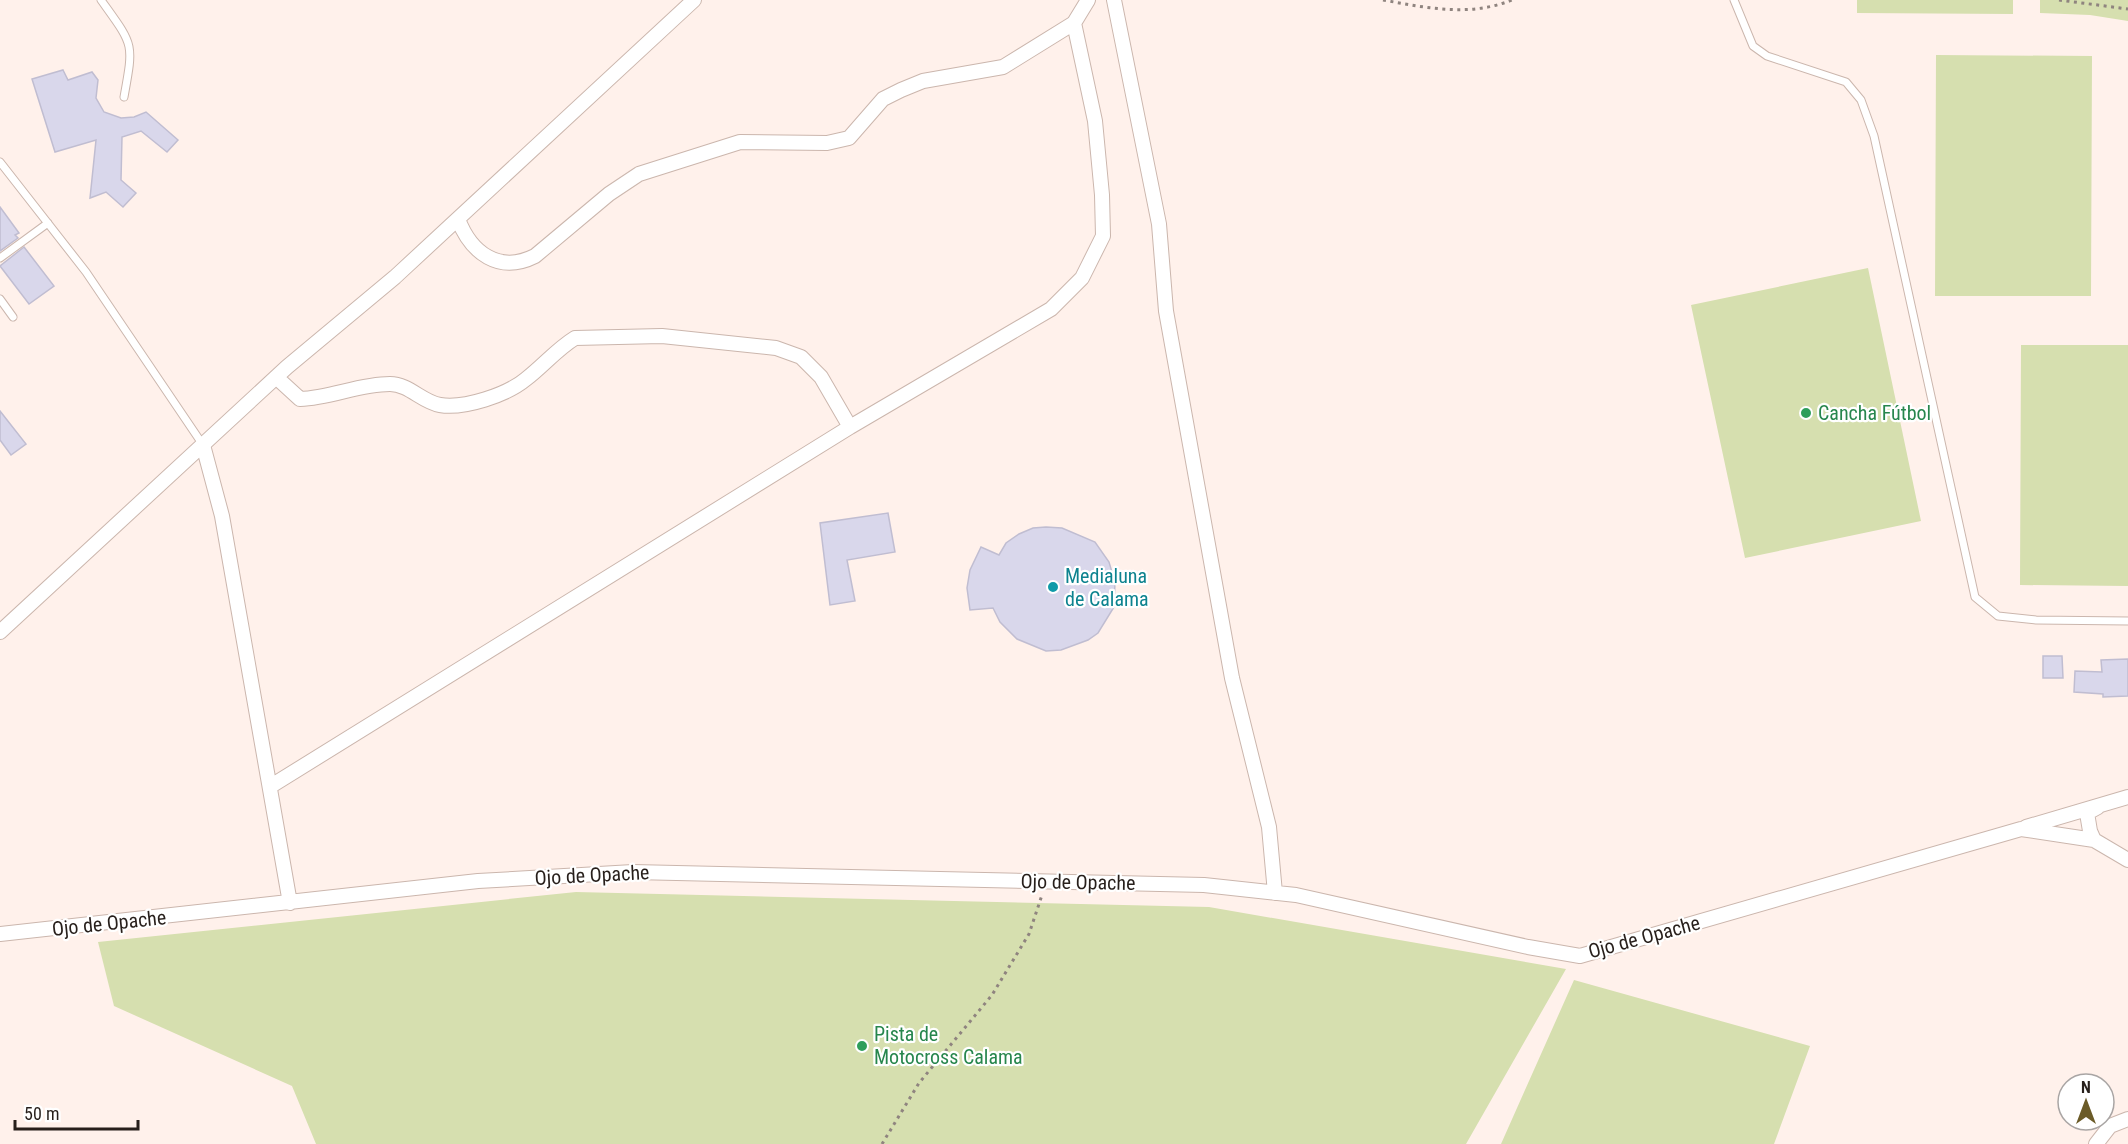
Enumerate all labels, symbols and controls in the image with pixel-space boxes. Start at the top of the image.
place label: Cancha Fútbol [1818,401,1931,425]
marker: Cancha Fútbol [1799,406,1813,420]
place label: Medialuna de Calama [1065,564,1149,611]
marker: Medialuna de Calama [1046,580,1060,594]
street label: Ojo de Opache [534,860,650,890]
street label: Ojo de Opache [1020,869,1136,895]
street label: Ojo de Opache [51,905,167,941]
street label: Ojo de Opache [1585,911,1703,963]
place label: Pista de Motocross Calama [874,1022,1023,1069]
marker: Pista de Motocross Calama [855,1039,869,1053]
north arrow [2056,1072,2116,1132]
text: N [2081,1078,2091,1097]
scale bar [15,1093,138,1131]
text: 50 m [24,1103,59,1124]

